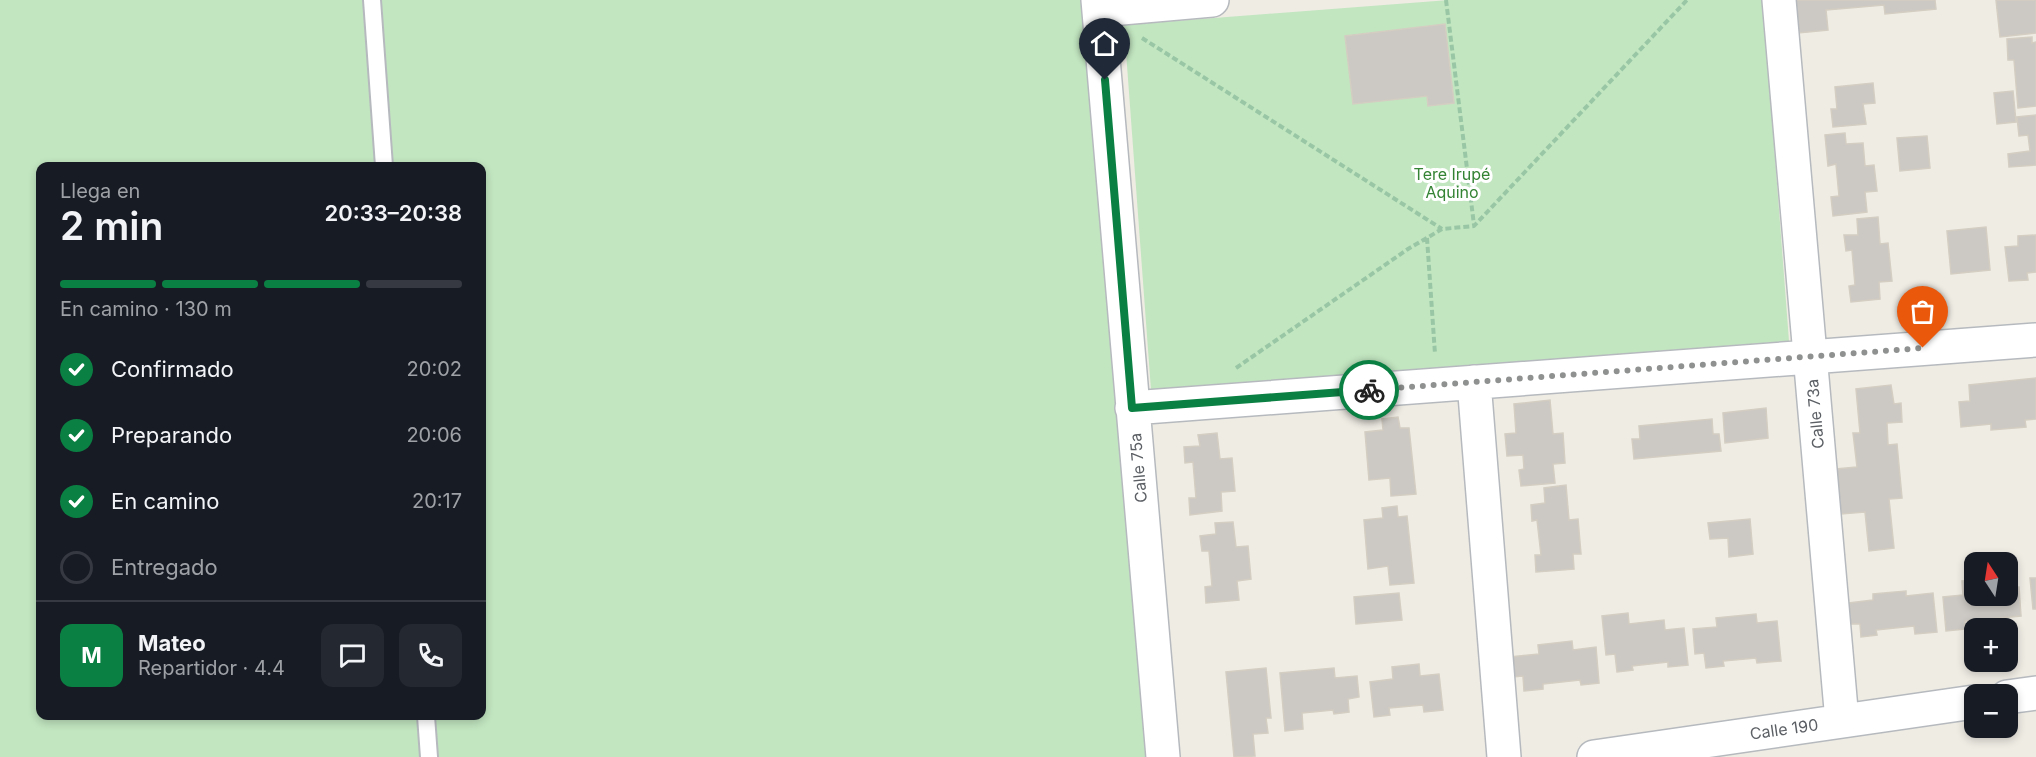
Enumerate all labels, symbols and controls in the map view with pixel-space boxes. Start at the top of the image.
pin [1079,18,1130,80]
icon: home [1088,27,1121,60]
park label: Tere Irupé Aquino [1414,164,1490,202]
text: Llega en [60,179,140,203]
text: 20:33–20:38 [324,200,462,226]
text: 2 min [60,202,163,249]
pin [1897,286,1948,348]
icon: bag [1906,295,1939,328]
text: En camino · 130 m [60,297,232,321]
icon: check [60,353,93,386]
text: Confirmado [111,356,234,382]
text: 20:02 [407,357,462,381]
courier [1339,360,1399,420]
icon: bike [1353,374,1386,407]
street label: Calle 73a [1802,378,1828,450]
icon: check [60,419,93,452]
text: Preparando [111,422,232,448]
text: 20:06 [406,423,462,447]
street label: Calle 75a [1125,432,1151,504]
icon: check [60,485,93,518]
text: En camino [111,488,219,514]
text: 20:17 [412,489,462,513]
north arrow [1964,552,2018,606]
map controls [1964,552,2018,738]
text: Entregado [111,554,218,580]
button: + [1964,618,2018,672]
button: chat [321,624,384,687]
button: phone [399,624,462,687]
text: Mateo [138,630,206,656]
text: M [81,642,102,668]
text: Repartidor · 4.4 [138,656,285,680]
button: − [1964,684,2018,738]
street label: Calle 190 [1749,714,1819,744]

